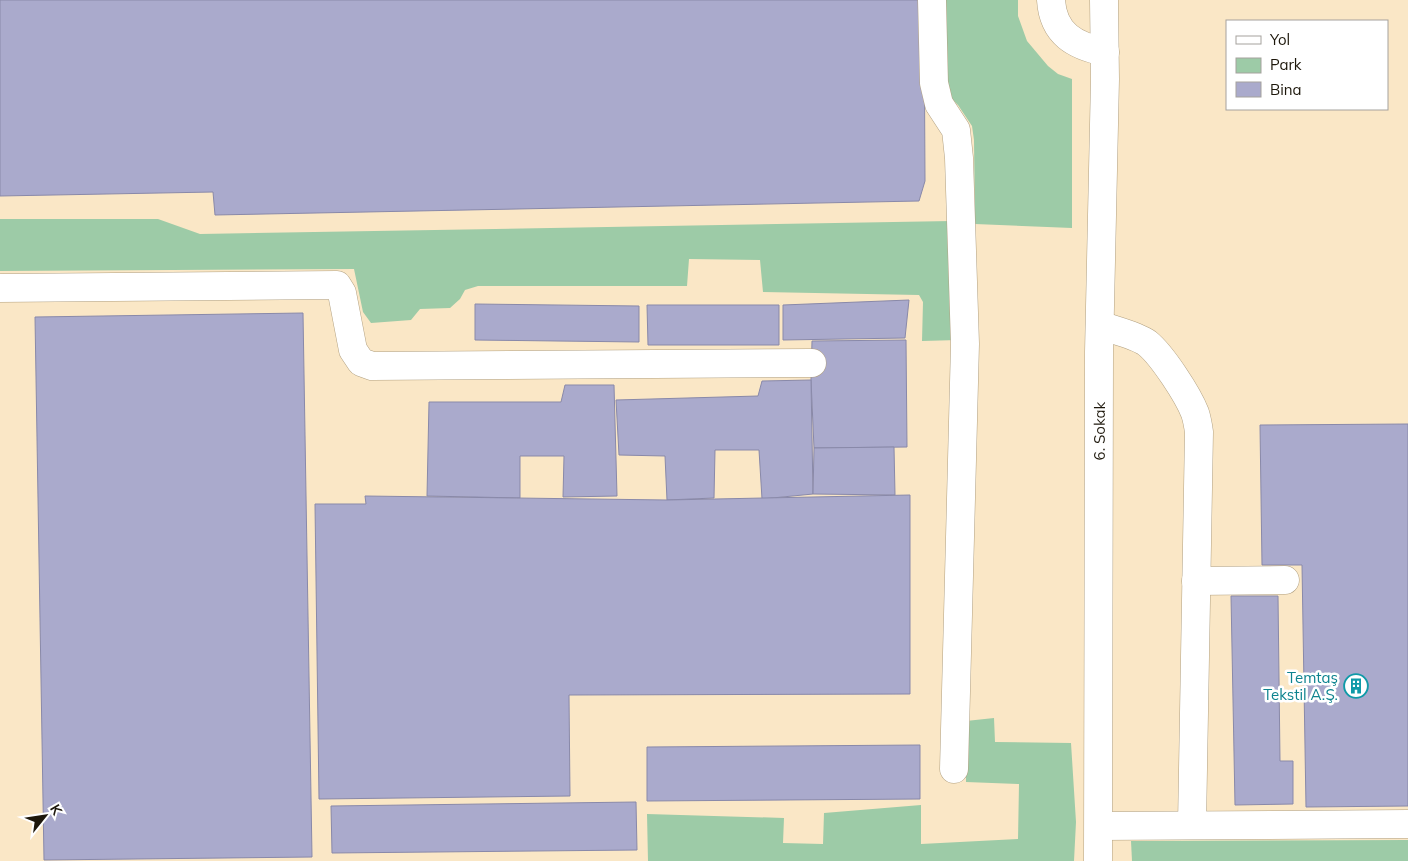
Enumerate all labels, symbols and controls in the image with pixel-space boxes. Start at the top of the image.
legend [1226,20,1388,110]
text: Yol [1269,30,1290,49]
text: Park [1270,55,1302,74]
text: Bina [1270,80,1302,99]
street label: 6. Sokak [1089,401,1108,460]
place label: Temtaş Tekstil A.Ş. [1263,668,1338,704]
building icon: Temtaş Tekstil A.Ş. [1343,673,1369,699]
north arrow [20,791,70,841]
text: K [46,801,67,819]

